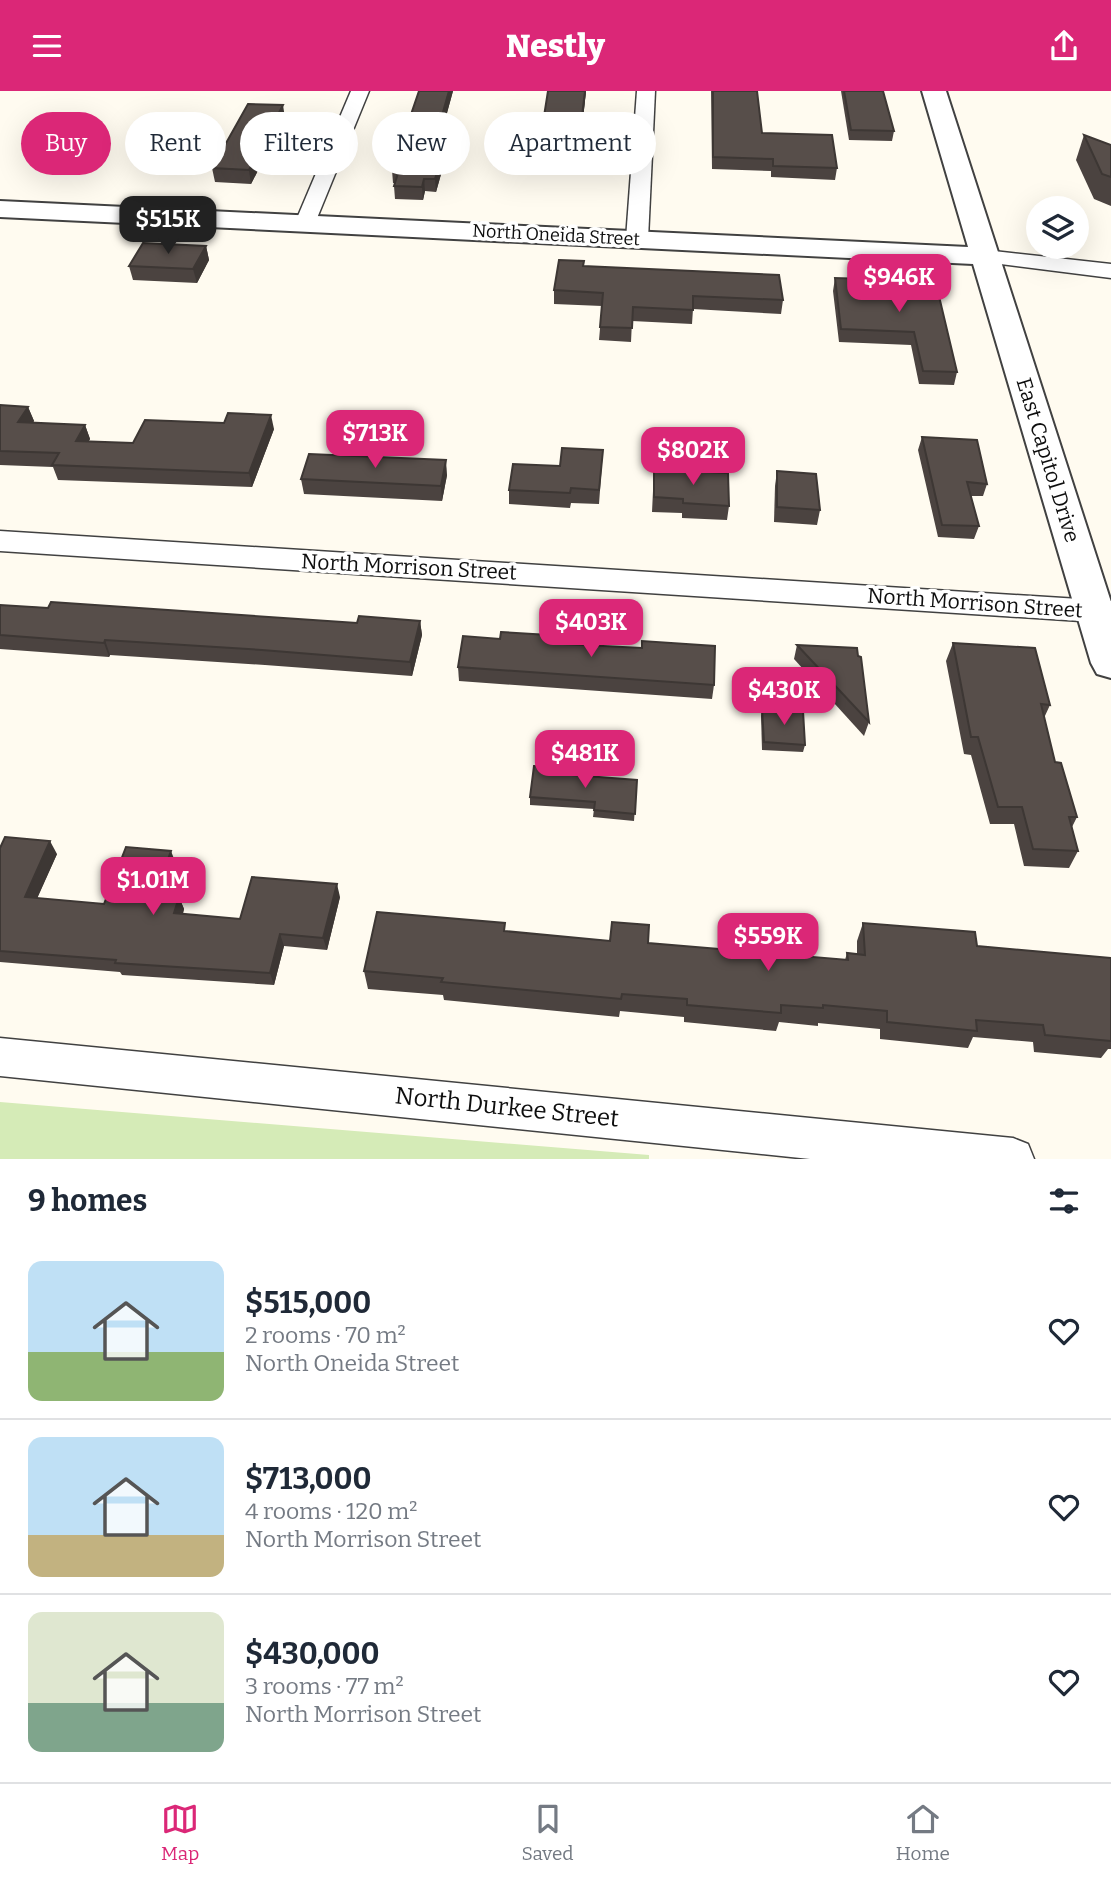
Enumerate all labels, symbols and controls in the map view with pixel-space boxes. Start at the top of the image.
icon: menu [28,27,66,65]
text: Nestly [506,27,605,65]
icon: share [1045,27,1083,65]
chip: Buy [21,112,111,175]
chip: Rent [125,112,226,175]
chip: Filters [240,112,358,175]
chip: New [372,112,470,175]
chip: Apartment [484,112,656,175]
map controls [1026,196,1089,259]
button: layers [1026,196,1089,259]
pin: $515K [119,197,217,256]
text: $515K [135,205,201,233]
street label: North Oneida Street [472,220,641,250]
pin: $946K [850,255,948,314]
text: $946K [863,263,935,291]
street label: East Capitol Drive [1011,375,1085,545]
pin: $713K [326,411,424,470]
text: $713K [342,419,408,447]
pin: $802K [644,427,742,487]
text: $802K [657,436,729,464]
street label: North Morrison Street [301,548,518,586]
street label: North Morrison Street [866,583,1084,624]
pin: $403K [542,599,640,659]
text: $403K [555,608,627,636]
pin: $430K [735,667,833,727]
text: $430K [748,676,820,704]
pin: $481K [536,731,634,790]
text: $481K [551,739,619,767]
pin: $1.01M [96,857,210,917]
text: $1.01M [117,866,189,894]
pin: $559K [719,913,817,973]
text: $559K [734,922,803,950]
street label: North Durkee Street [394,1081,621,1133]
icon: filters [1045,1182,1083,1220]
text: 9 homes [28,1183,147,1219]
text: $515,000 [245,1285,371,1321]
icon: home [84,1289,168,1373]
icon: heart [1045,1312,1083,1350]
text: 2 rooms · 70 m² [245,1321,406,1349]
text: North Oneida Street [245,1349,459,1377]
text: $713,000 [245,1461,372,1497]
icon: home [84,1465,168,1549]
icon: heart [1045,1488,1083,1526]
text: 4 rooms · 120 m² [245,1497,417,1525]
text: North Morrison Street [245,1525,481,1553]
text: $430,000 [245,1636,380,1672]
icon: home [84,1640,168,1724]
icon: heart [1045,1663,1083,1701]
text: 3 rooms · 77 m² [245,1672,404,1700]
text: North Morrison Street [245,1700,481,1728]
tab: Map [161,1800,199,1865]
tab: Saved [521,1800,574,1865]
tab: Home [896,1800,950,1865]

